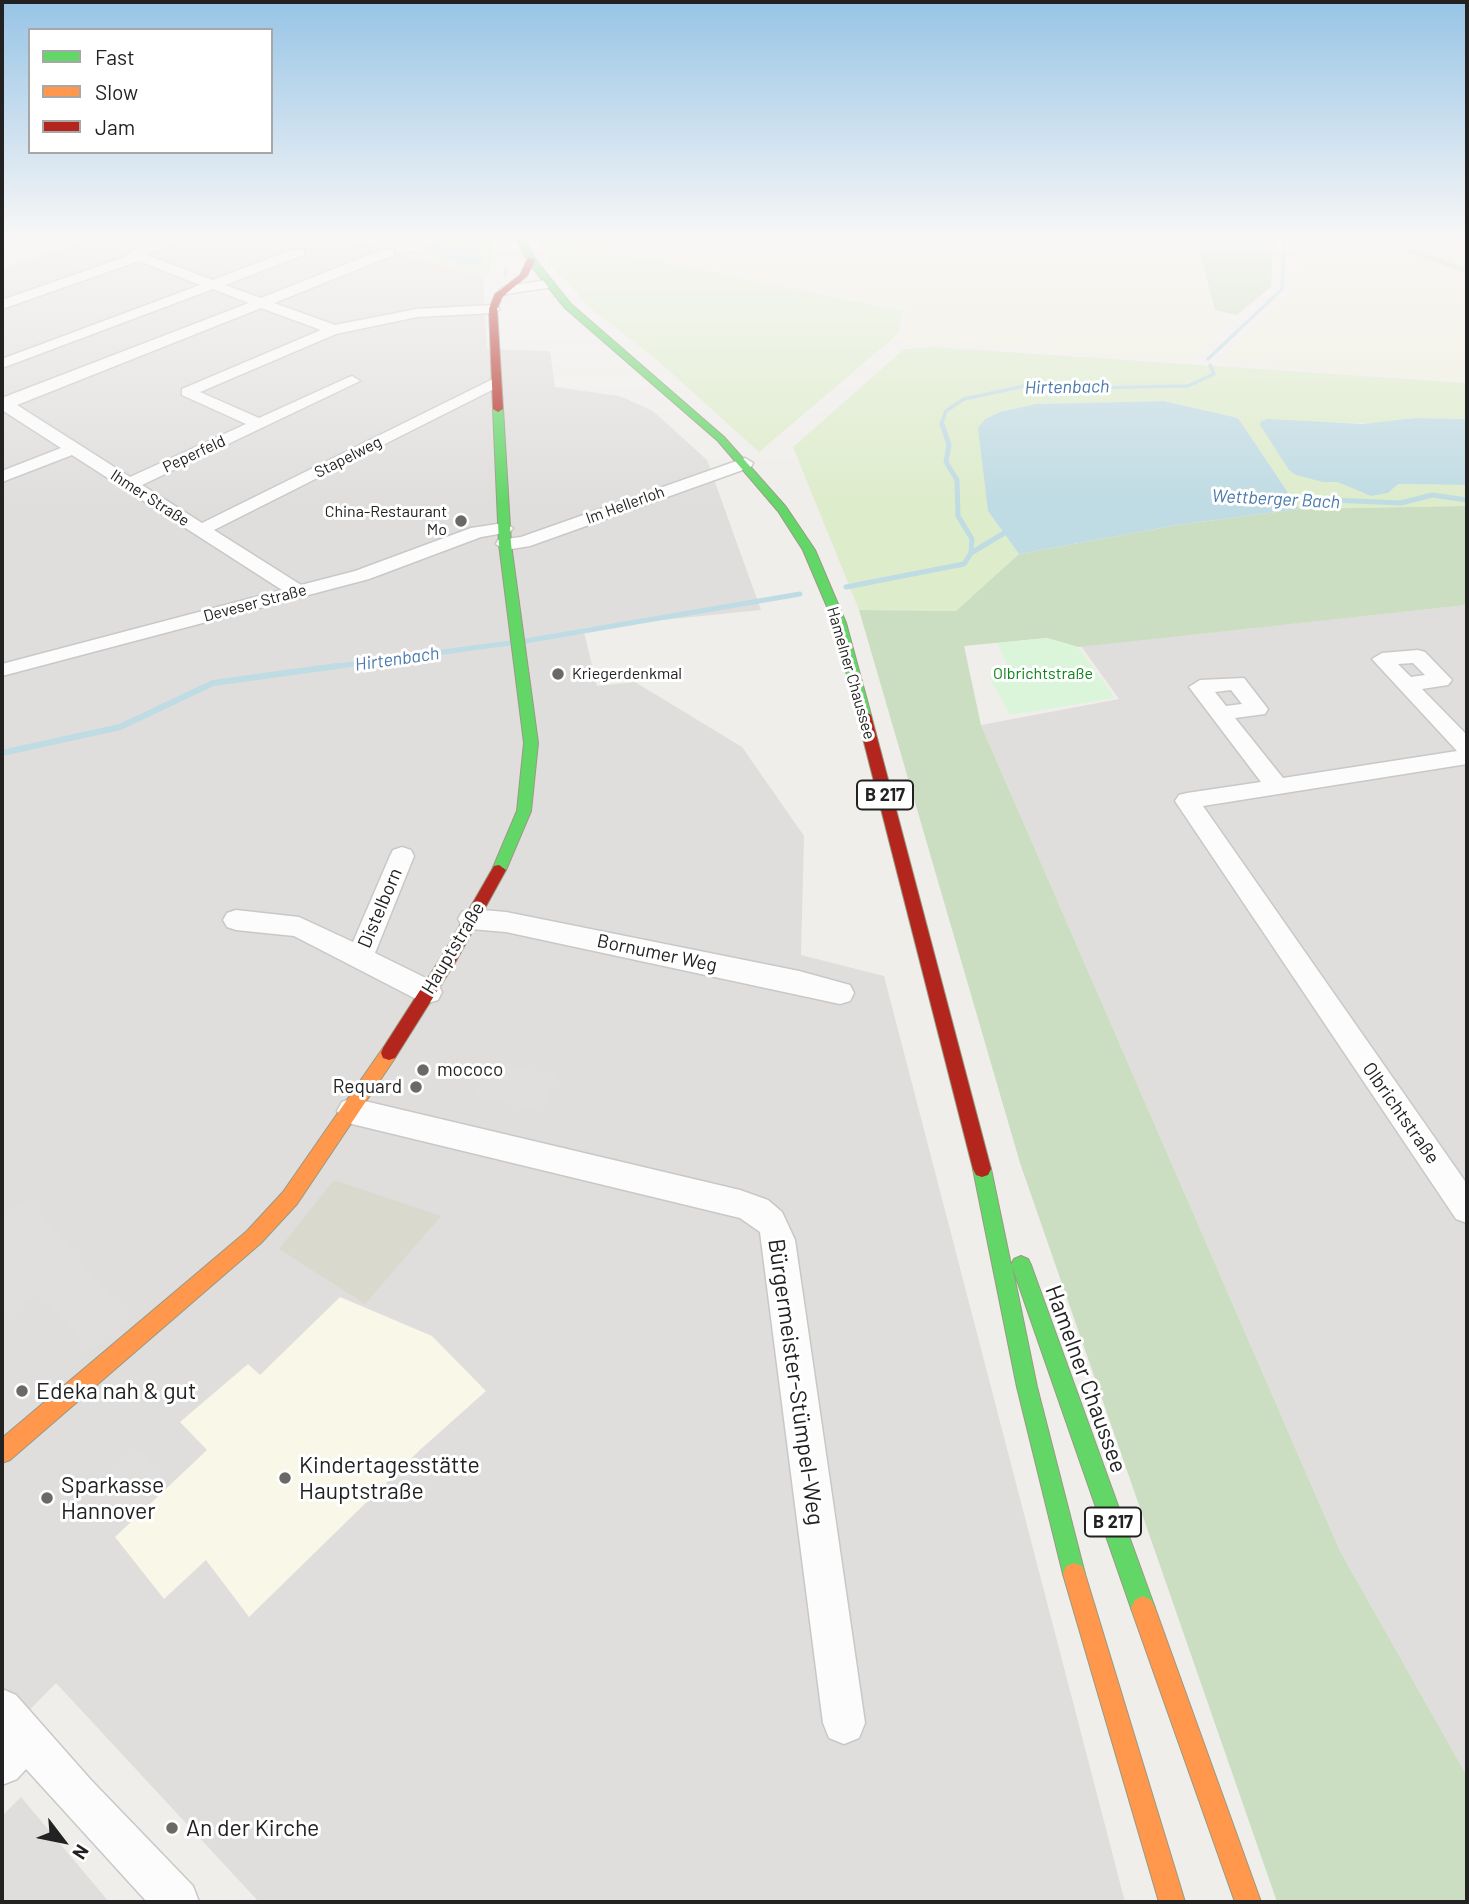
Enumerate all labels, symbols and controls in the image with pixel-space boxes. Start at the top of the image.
legend [28,28,273,154]
text: Fast [95,44,135,69]
text: Slow [95,79,138,104]
text: Jam [95,114,135,139]
water label: Hirtenbach [1024,375,1110,399]
street label: Peperfeld [160,431,228,477]
street label: Stapelweg [311,432,385,482]
street label: Ihmer Straße [107,465,193,531]
street label: Im Hellerloh [583,482,667,528]
water label: Wettberger Bach [1211,485,1341,513]
place label: China-Restaurant Mo [325,502,447,540]
marker: China-Restaurant Mo [453,513,469,529]
street label: Deveser Straße [201,580,309,626]
street label: Hamelner Chaussee [823,604,879,742]
water label: Hirtenbach [354,642,440,676]
place label: Kriegerdenkmal [572,664,682,684]
park label: Olbrichtstraße [993,664,1093,684]
marker: Kriegerdenkmal [550,666,566,682]
road number: B 217 [857,780,913,810]
street label: Distelborn [353,865,407,951]
street label: Hauptstraße [417,898,489,998]
street label: Bornumer Weg [595,929,719,977]
street label: Olbrichtstraße [1358,1058,1444,1168]
place label: mococo [437,1059,503,1081]
marker: mococo [415,1062,431,1078]
place label: Requard [333,1076,402,1098]
marker: Requard [408,1079,424,1095]
street label: Bürgermeister-Stümpel-Weg [762,1237,830,1527]
street label: Hamelner Chaussee [1039,1282,1133,1476]
place label: Edeka nah & gut [36,1377,196,1405]
marker: Edeka nah & gut [14,1383,30,1399]
place label: Kindertagesstätte Hauptstraße [299,1451,480,1505]
marker: Kindertagesstätte Hauptstraße [277,1470,293,1486]
place label: Sparkasse Hannover [61,1471,164,1525]
marker: Sparkasse Hannover [39,1490,55,1506]
road number: B 217 [1085,1507,1141,1536]
north arrow [28,1806,98,1876]
place label: An der Kirche [186,1814,319,1842]
marker: An der Kirche [164,1820,180,1836]
text: N [68,1841,94,1864]

